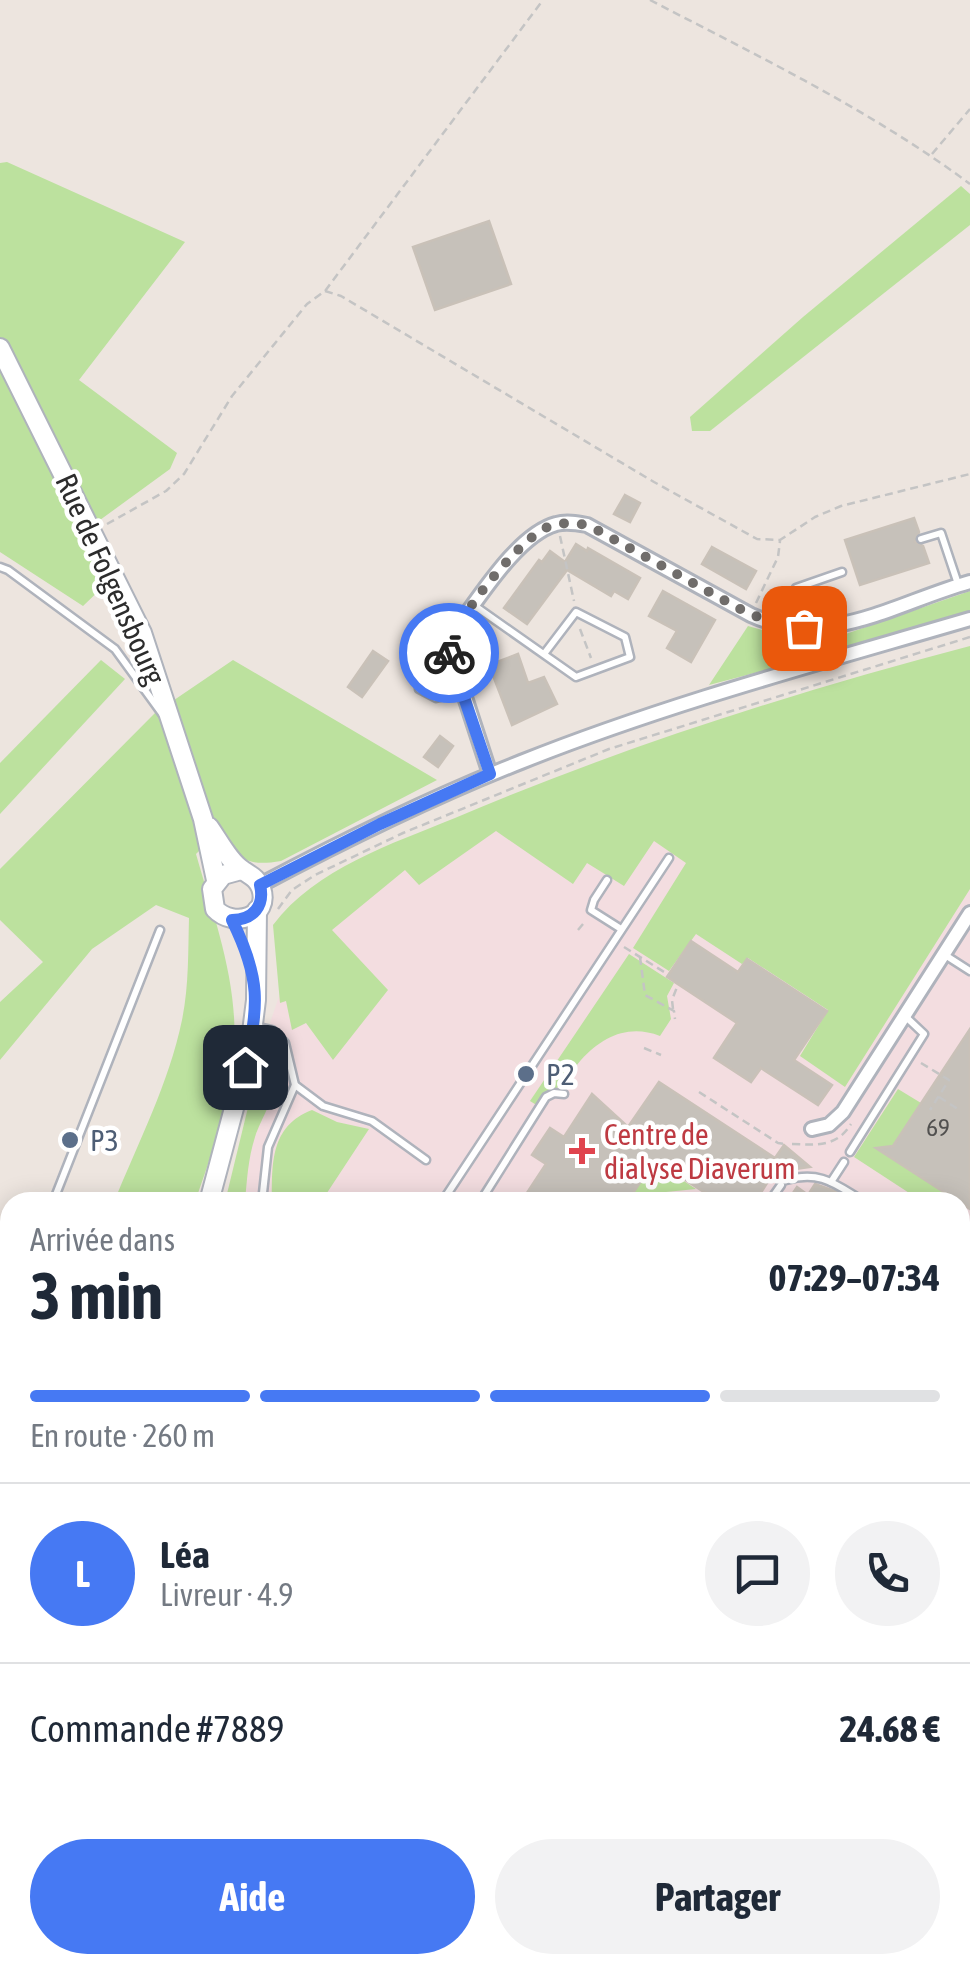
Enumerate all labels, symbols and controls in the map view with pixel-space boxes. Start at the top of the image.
street label: Rue de Folgensbourg [49,468,173,690]
pin [762,586,847,671]
icon: bag [777,601,832,656]
courier [399,603,499,703]
icon: bike [422,626,477,681]
pin [203,1025,288,1110]
icon: home [218,1040,273,1095]
place label: P2 [546,1057,575,1091]
marker: P2 [515,1063,537,1085]
house number: 69 [926,1113,950,1141]
place label: Centre de dialyse Diaverum [604,1117,796,1185]
place label: P3 [90,1123,119,1157]
marker: P3 [59,1129,81,1151]
marker: Centre de dialyse Diaverum [569,1138,595,1164]
text: Arrivée dans [30,1221,175,1258]
text: 07:29–07:34 [768,1256,940,1299]
text: 3 min [30,1258,163,1333]
text: En route · 260 m [30,1417,215,1454]
button: chat [705,1521,810,1626]
button: phone [835,1521,940,1626]
text: Léa [160,1533,210,1576]
text: L [75,1552,90,1595]
text: Livreur · 4.9 [160,1576,293,1613]
text: Commande #7889 [30,1707,284,1750]
text: 24.68 € [839,1707,940,1750]
button: Aide [30,1839,475,1954]
button: Partager [495,1839,940,1954]

